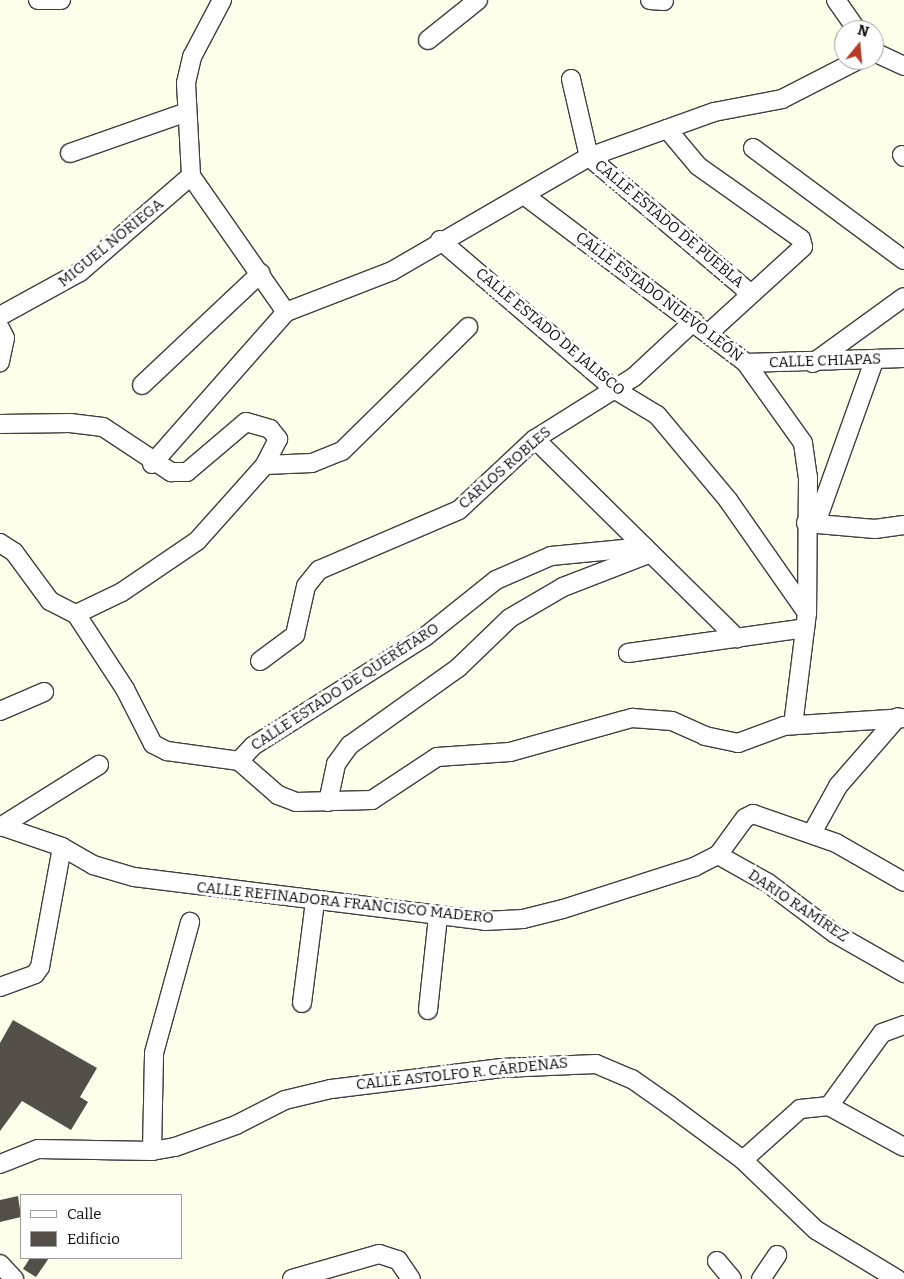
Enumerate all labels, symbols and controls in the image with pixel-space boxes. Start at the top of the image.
north arrow [834,20,884,70]
text: N [856,21,871,41]
street label: CALLE ESTADO DE PUEBLA [591,156,747,292]
street label: MIGUEL NORIEGA [55,195,167,291]
street label: CALLE ESTADO NUEVO LEÓN [572,228,746,366]
street label: CALLE ESTADO DE JALISCO [472,264,628,400]
street label: CALLE CHIAPAS [769,350,881,372]
street label: CARLOS ROBLES [455,423,555,513]
street label: CALLE ESTADO DE QUERÉTARO [248,619,442,755]
street label: DARIO RAMÍREZ [745,866,851,946]
street label: CALLE REFINADORA FRANCISCO MADERO [196,878,494,928]
street label: CALLE ASTOLFO R. CÁRDENAS [355,1054,569,1094]
legend [20,1194,182,1259]
text: Calle [67,1205,101,1223]
text: Edificio [67,1230,120,1248]

